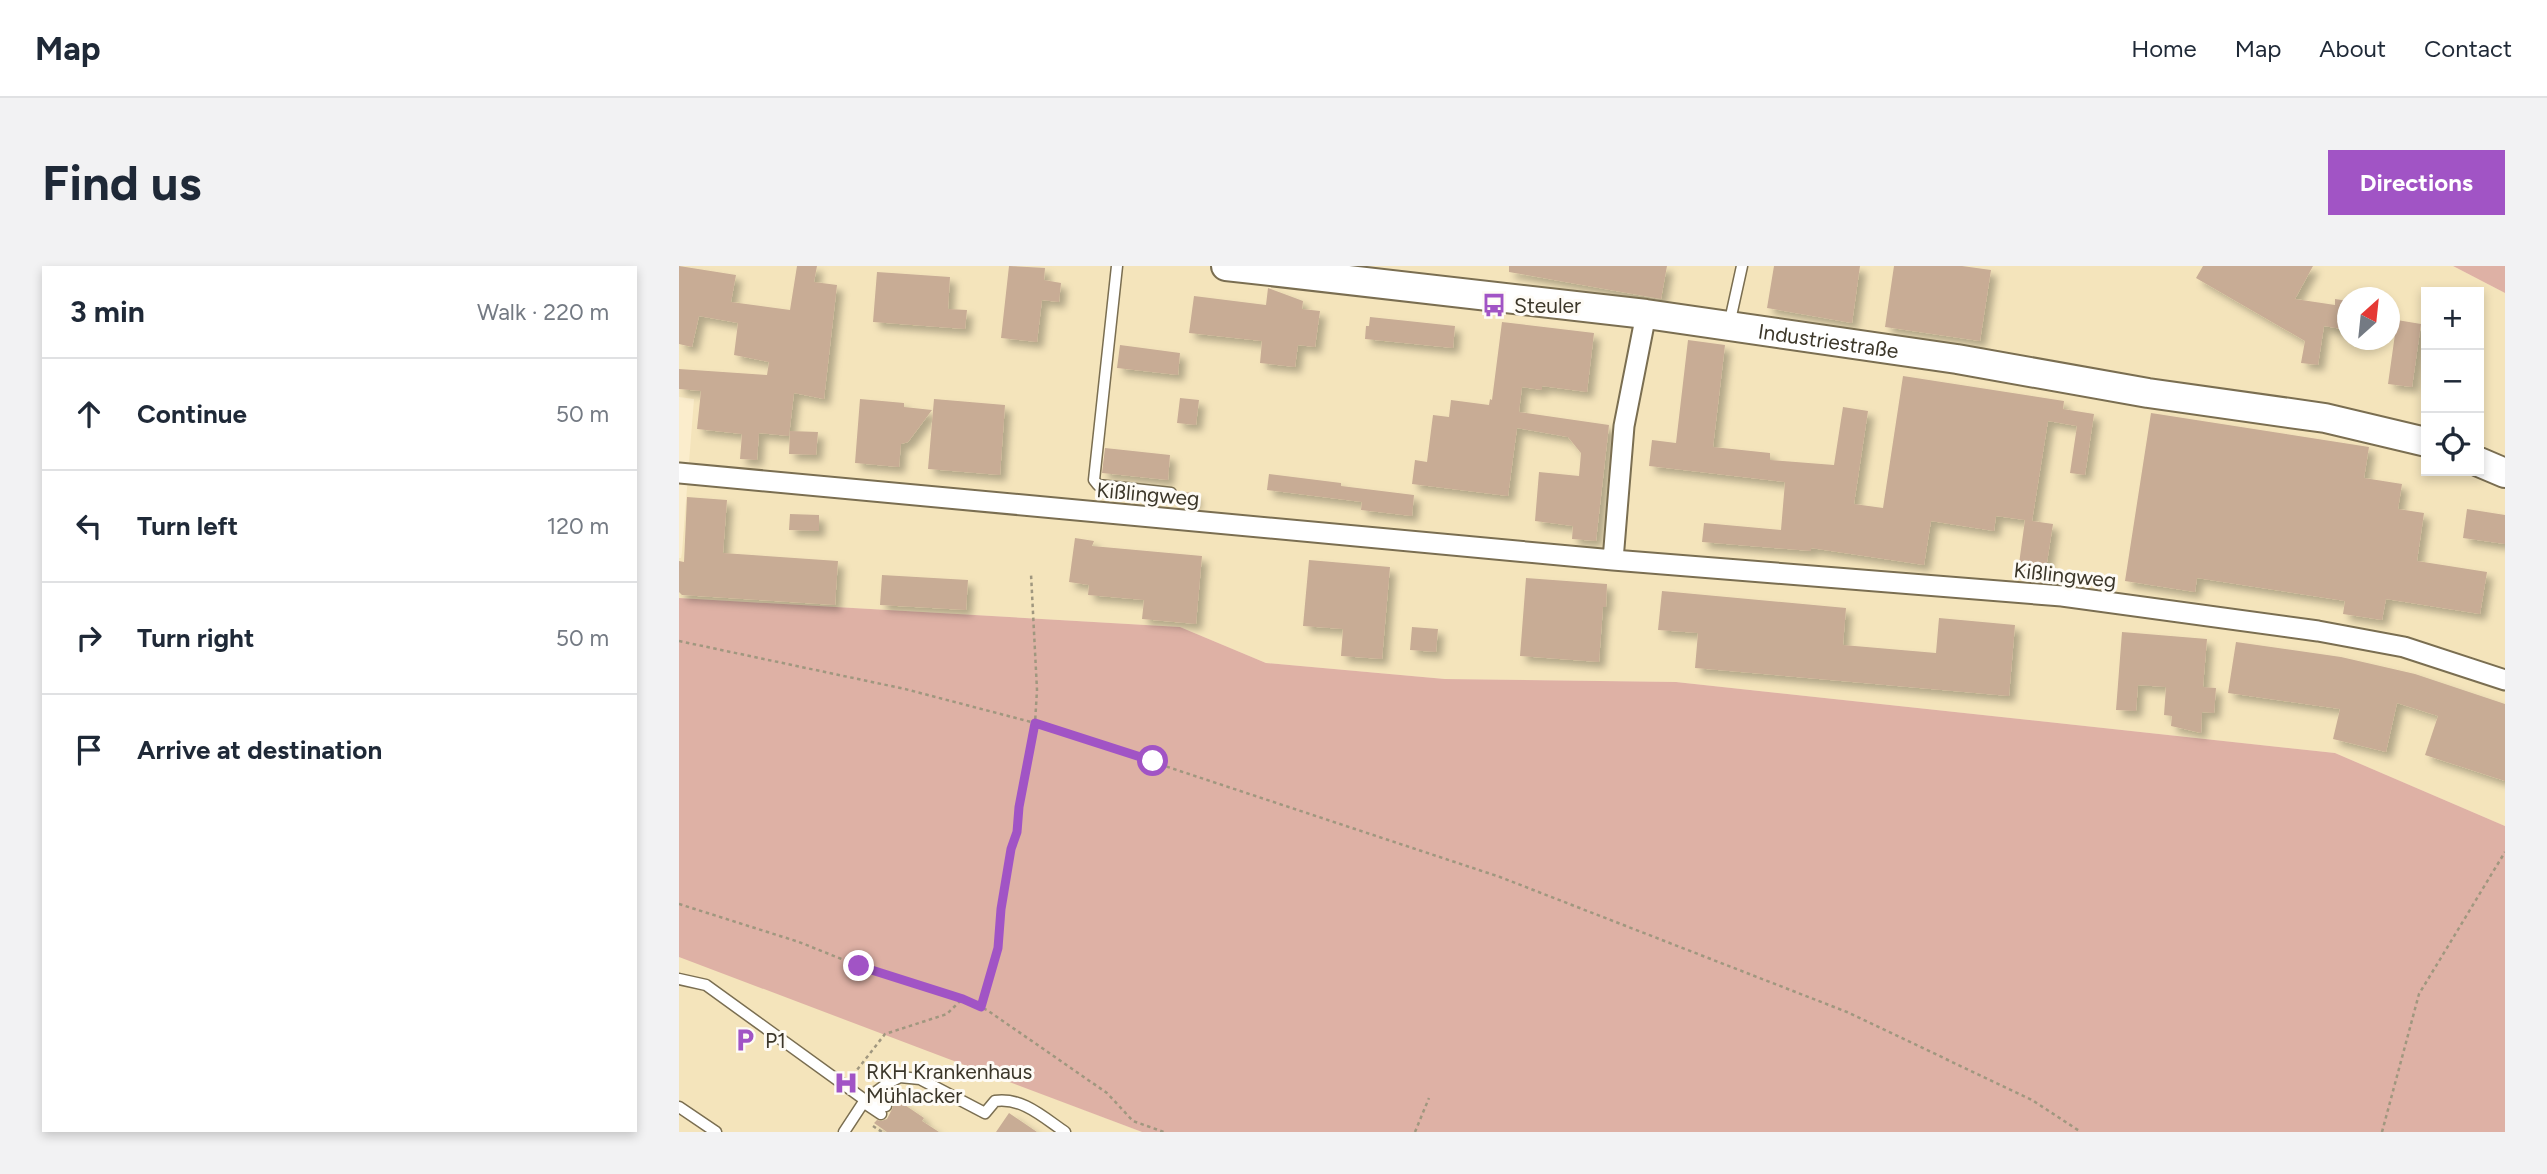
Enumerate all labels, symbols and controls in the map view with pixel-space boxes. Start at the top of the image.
text: Map [35,29,101,68]
text: Home [2131,34,2197,63]
text: Map [2235,34,2281,63]
text: About [2319,34,2386,63]
text: Contact [2424,34,2512,63]
button: Directions [2328,150,2505,215]
text: Find us [42,153,201,212]
north arrow [2337,287,2400,350]
map controls [2421,287,2484,476]
button: + [2421,287,2484,350]
bus stop icon: Steuler [1480,291,1508,319]
text: 3 min [70,293,145,330]
place label: Steuler [1514,293,1581,318]
text: Walk · 220 m [477,298,609,326]
street label: Industriestraße [1757,318,1900,363]
button: − [2421,350,2484,413]
icon: ahead [70,395,108,433]
text: Continue [137,398,247,430]
text: 50 m [556,400,609,428]
button: locate [2421,413,2484,476]
street label: Kißlingweg [1096,477,1200,511]
icon: left [70,507,108,545]
text: Turn left [137,510,238,542]
text: 120 m [547,512,609,540]
street label: Kißlingweg [2012,557,2118,593]
icon: right [70,619,108,657]
text: Turn right [137,622,254,654]
text: 50 m [556,624,609,652]
icon: arrive [70,731,108,769]
text: Arrive at destination [137,734,382,766]
route start [1137,745,1168,776]
route end [843,950,874,981]
parking icon: P1 [731,1026,759,1054]
place label: P1 [765,1028,786,1053]
place label: RKH Krankenhaus Mühlacker [866,1059,1032,1108]
hospital icon: RKH Krankenhaus Mühlacker [832,1069,860,1097]

